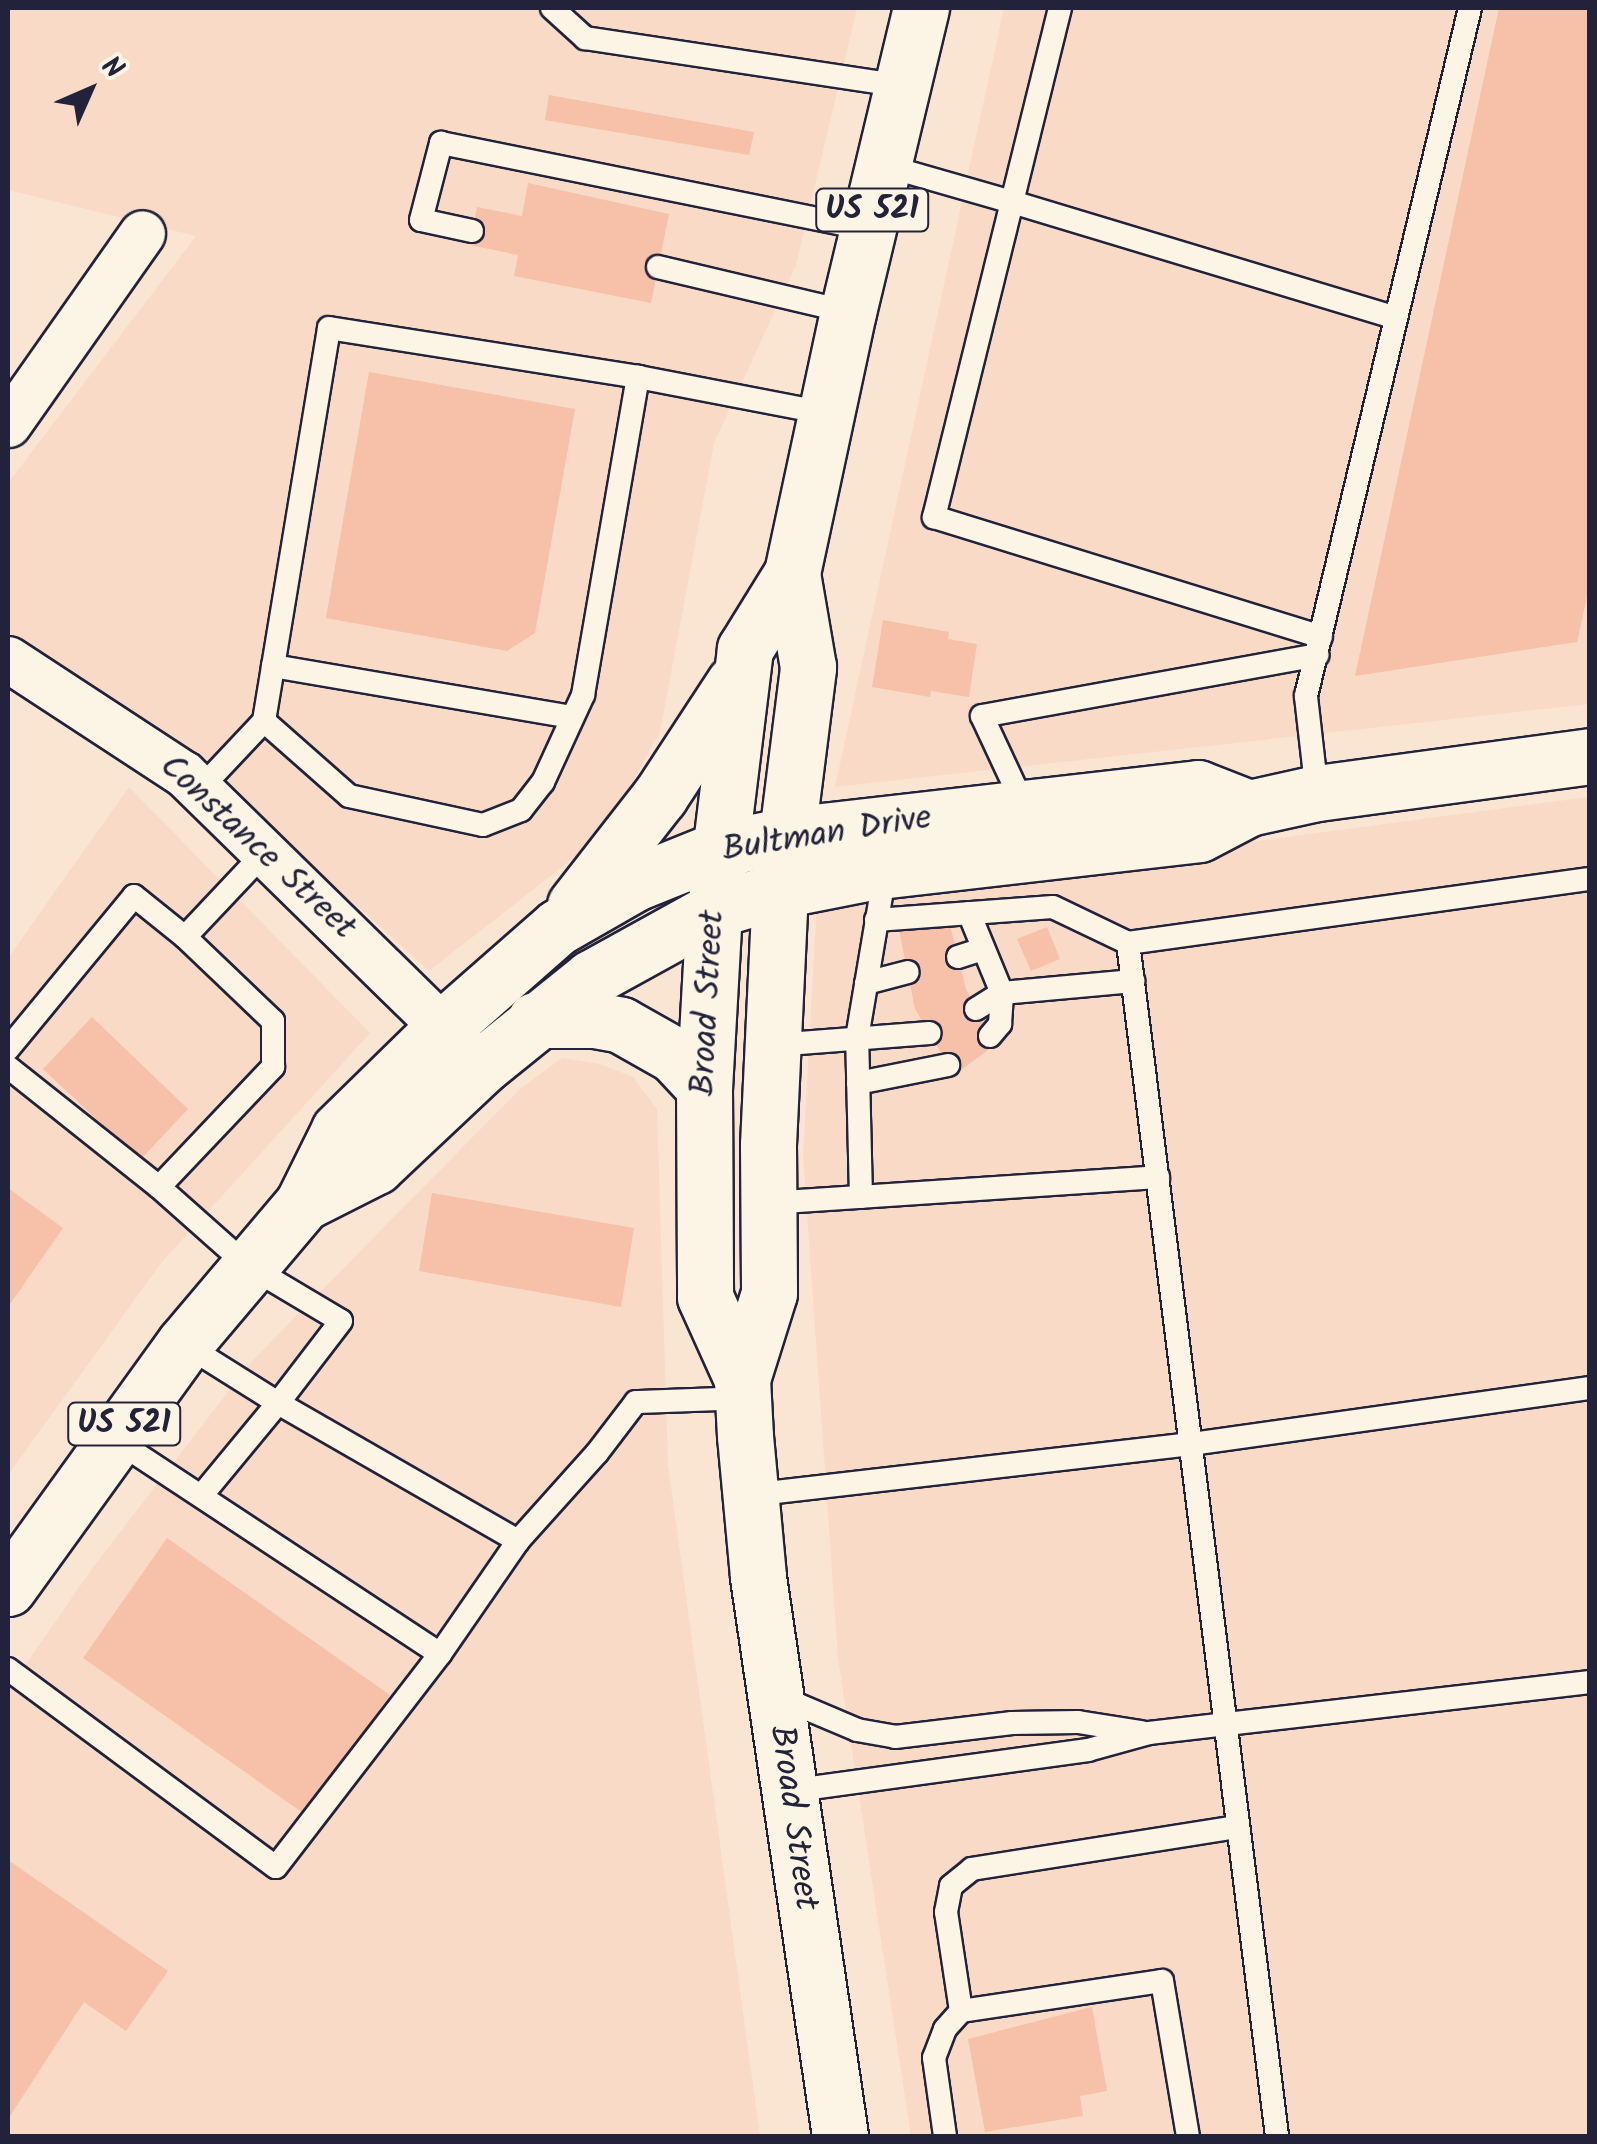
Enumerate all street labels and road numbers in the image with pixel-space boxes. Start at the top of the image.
road number: US 521 [814,183,930,237]
street label: Constance Street [150,746,364,950]
street label: Bultman Drive [719,798,935,872]
street label: Broad Street [683,909,735,1097]
road number: US 521 [66,1397,182,1451]
street label: Broad Street [759,1723,827,1913]

